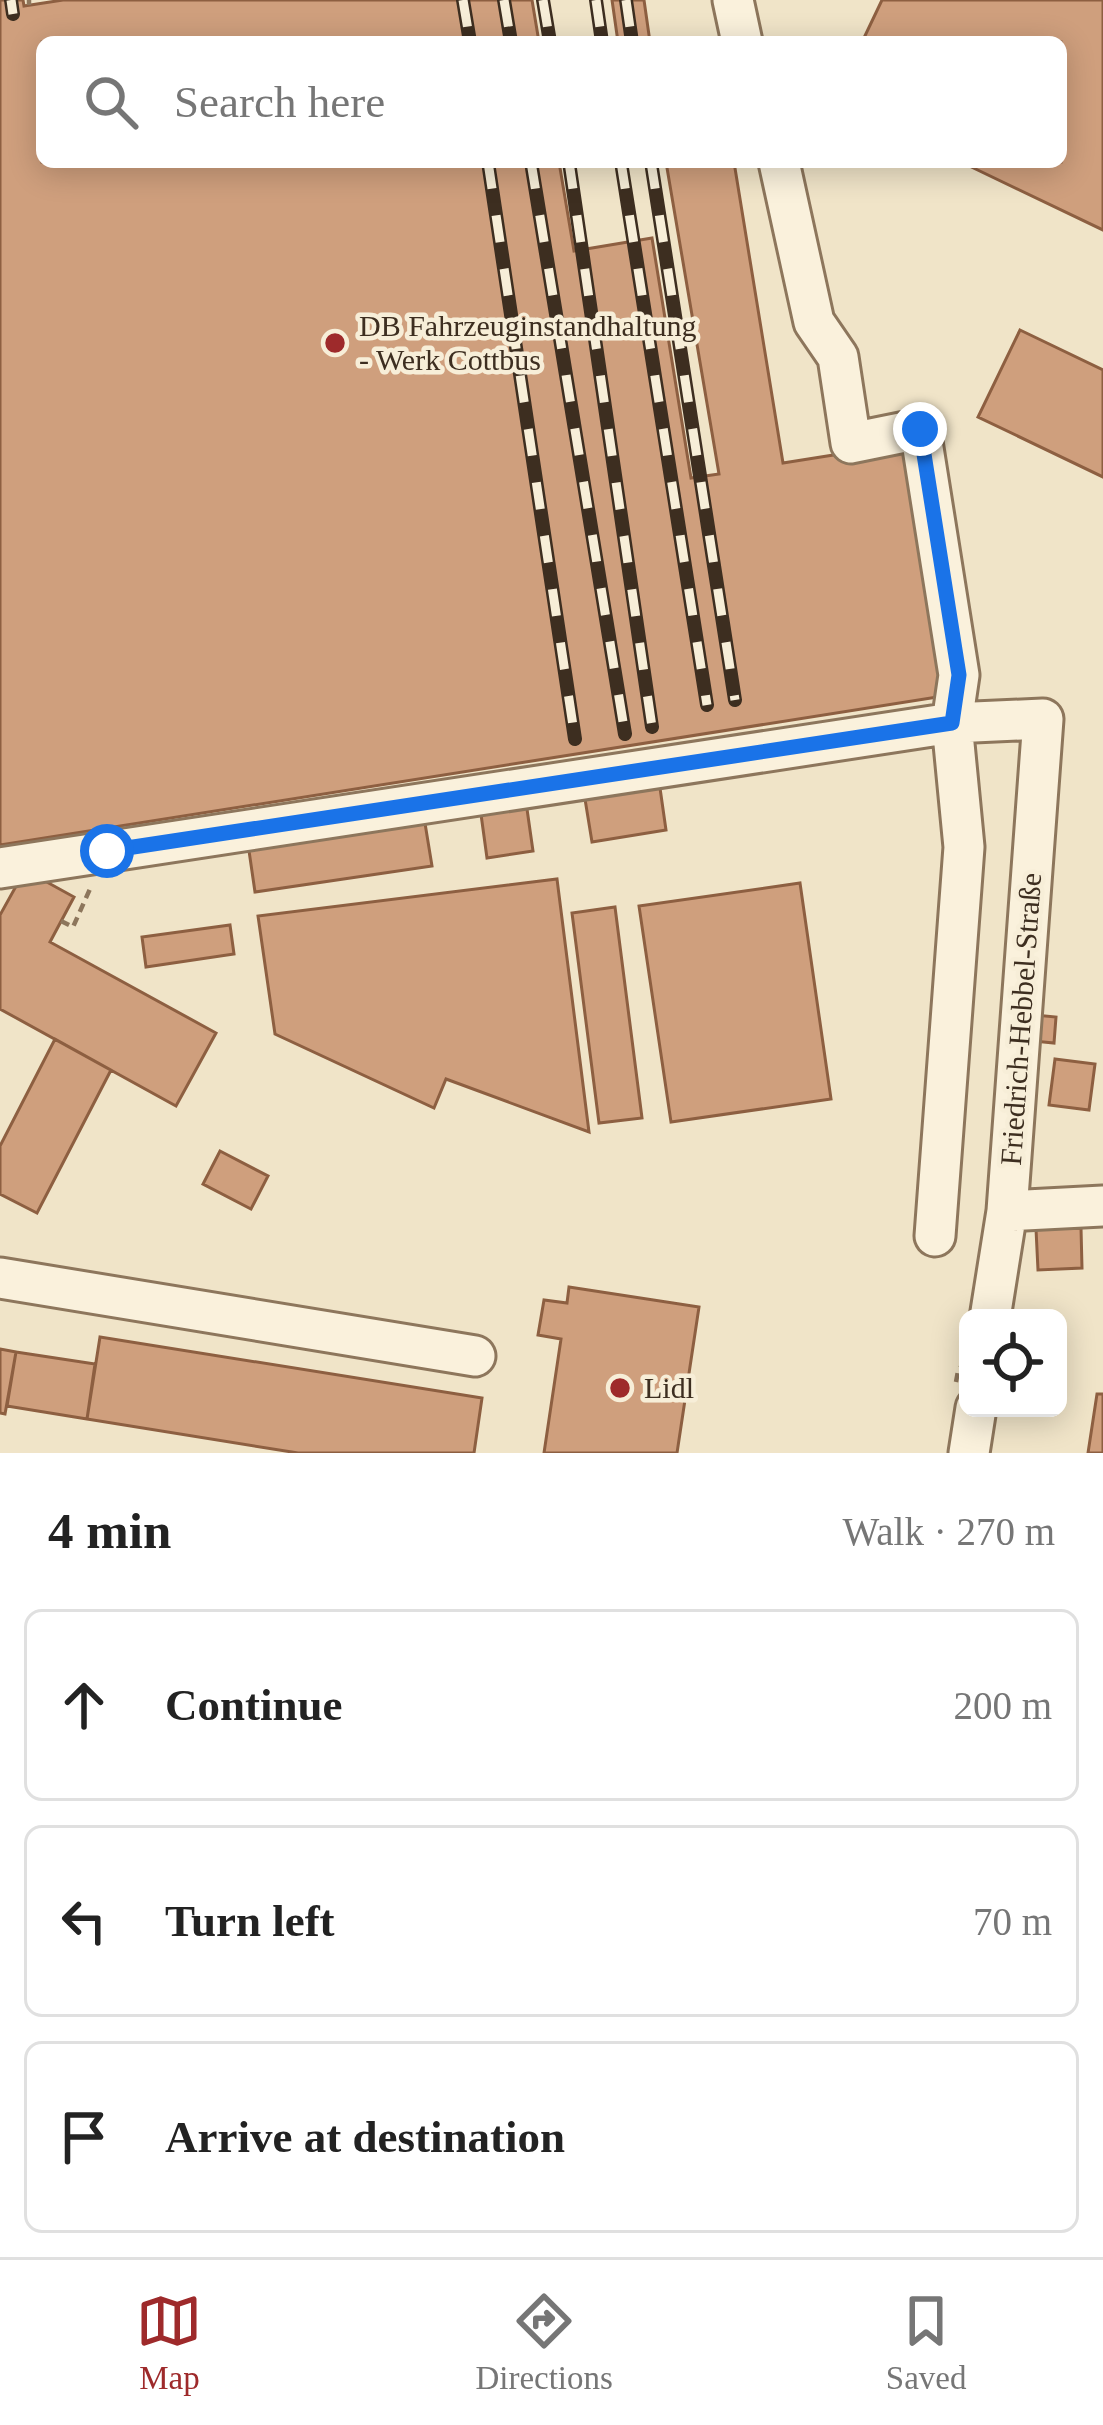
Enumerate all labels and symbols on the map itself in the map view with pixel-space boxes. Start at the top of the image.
place label: DB Fahrzeuginstandhaltung - Werk Cottbus [359,309,696,376]
marker: DB Fahrzeuginstandhaltung - Werk Cottbus [322,330,348,356]
route end [893,402,947,456]
route start [80,824,134,878]
street label: Friedrich-Hebbel-Straße [994,872,1047,1166]
place label: Lidl [644,1371,694,1404]
marker: Lidl [607,1375,633,1401]

